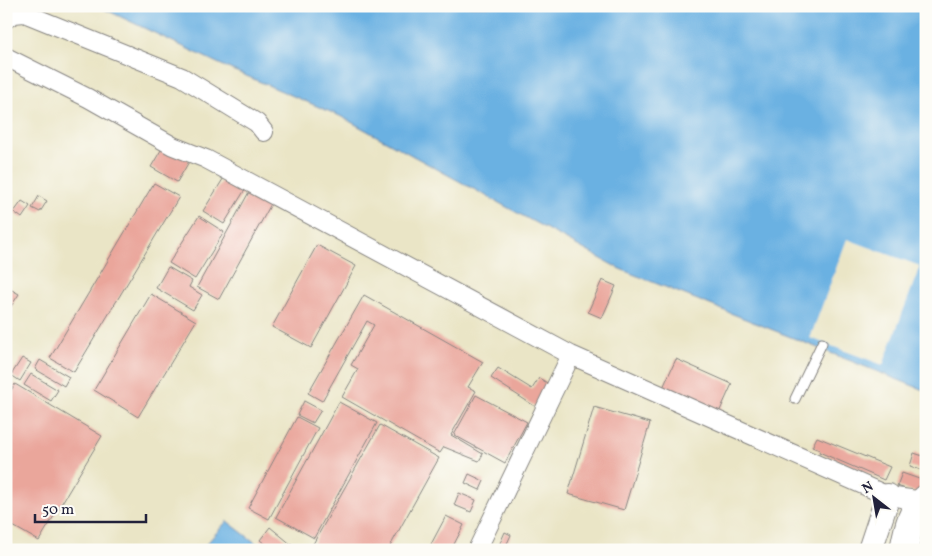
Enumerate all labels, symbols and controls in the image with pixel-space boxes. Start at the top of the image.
north arrow [850,474,900,524]
text: N [859,477,877,499]
scale bar [35,491,146,523]
text: 50 m [42,500,74,521]

